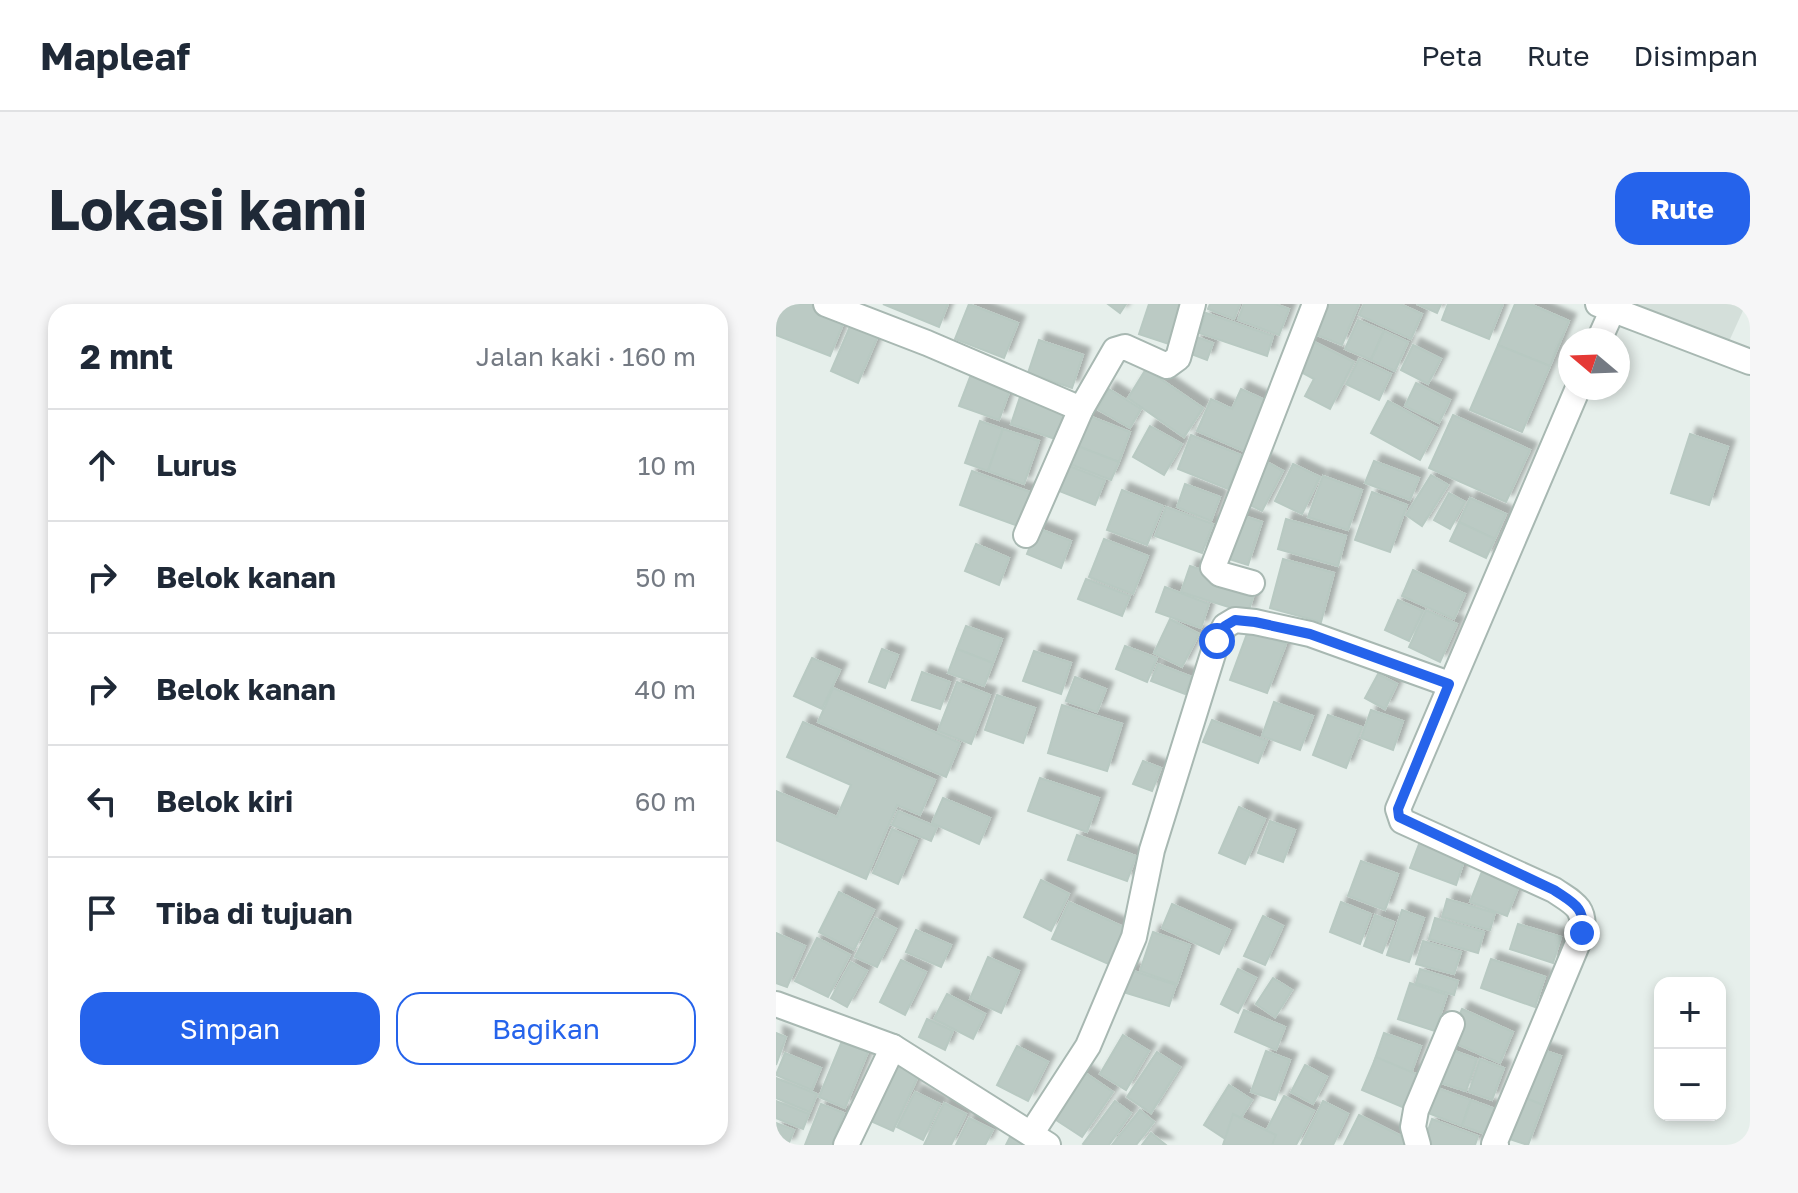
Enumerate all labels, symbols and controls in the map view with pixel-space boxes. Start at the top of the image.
text: Mapleaf [40,33,190,78]
text: Peta [1421,39,1483,72]
text: Rute [1527,39,1590,72]
text: Disimpan [1634,39,1758,72]
button: Rute [1615,172,1750,245]
text: Lokasi kami [48,175,367,242]
north arrow [1558,328,1630,400]
text: 2 mnt [80,336,173,376]
text: Jalan kaki · 160 m [476,341,696,372]
icon: ahead [80,443,124,487]
text: Lurus [156,447,237,483]
text: 10 m [638,450,696,481]
icon: right [80,555,124,599]
text: Belok kanan [156,559,336,595]
text: 50 m [635,562,696,593]
route start [1199,623,1235,659]
icon: right [80,667,124,711]
text: Belok kanan [156,671,336,707]
text: 40 m [635,674,696,705]
icon: left [80,779,124,823]
text: Belok kiri [156,783,293,819]
text: 60 m [635,786,696,817]
icon: arrive [80,891,124,935]
text: Tiba di tujuan [156,895,353,931]
route end [1564,915,1600,951]
map controls [1654,977,1726,1121]
button: + [1654,977,1726,1049]
button: Simpan [80,992,380,1065]
button: Bagikan [396,992,696,1065]
button: − [1654,1049,1726,1121]

